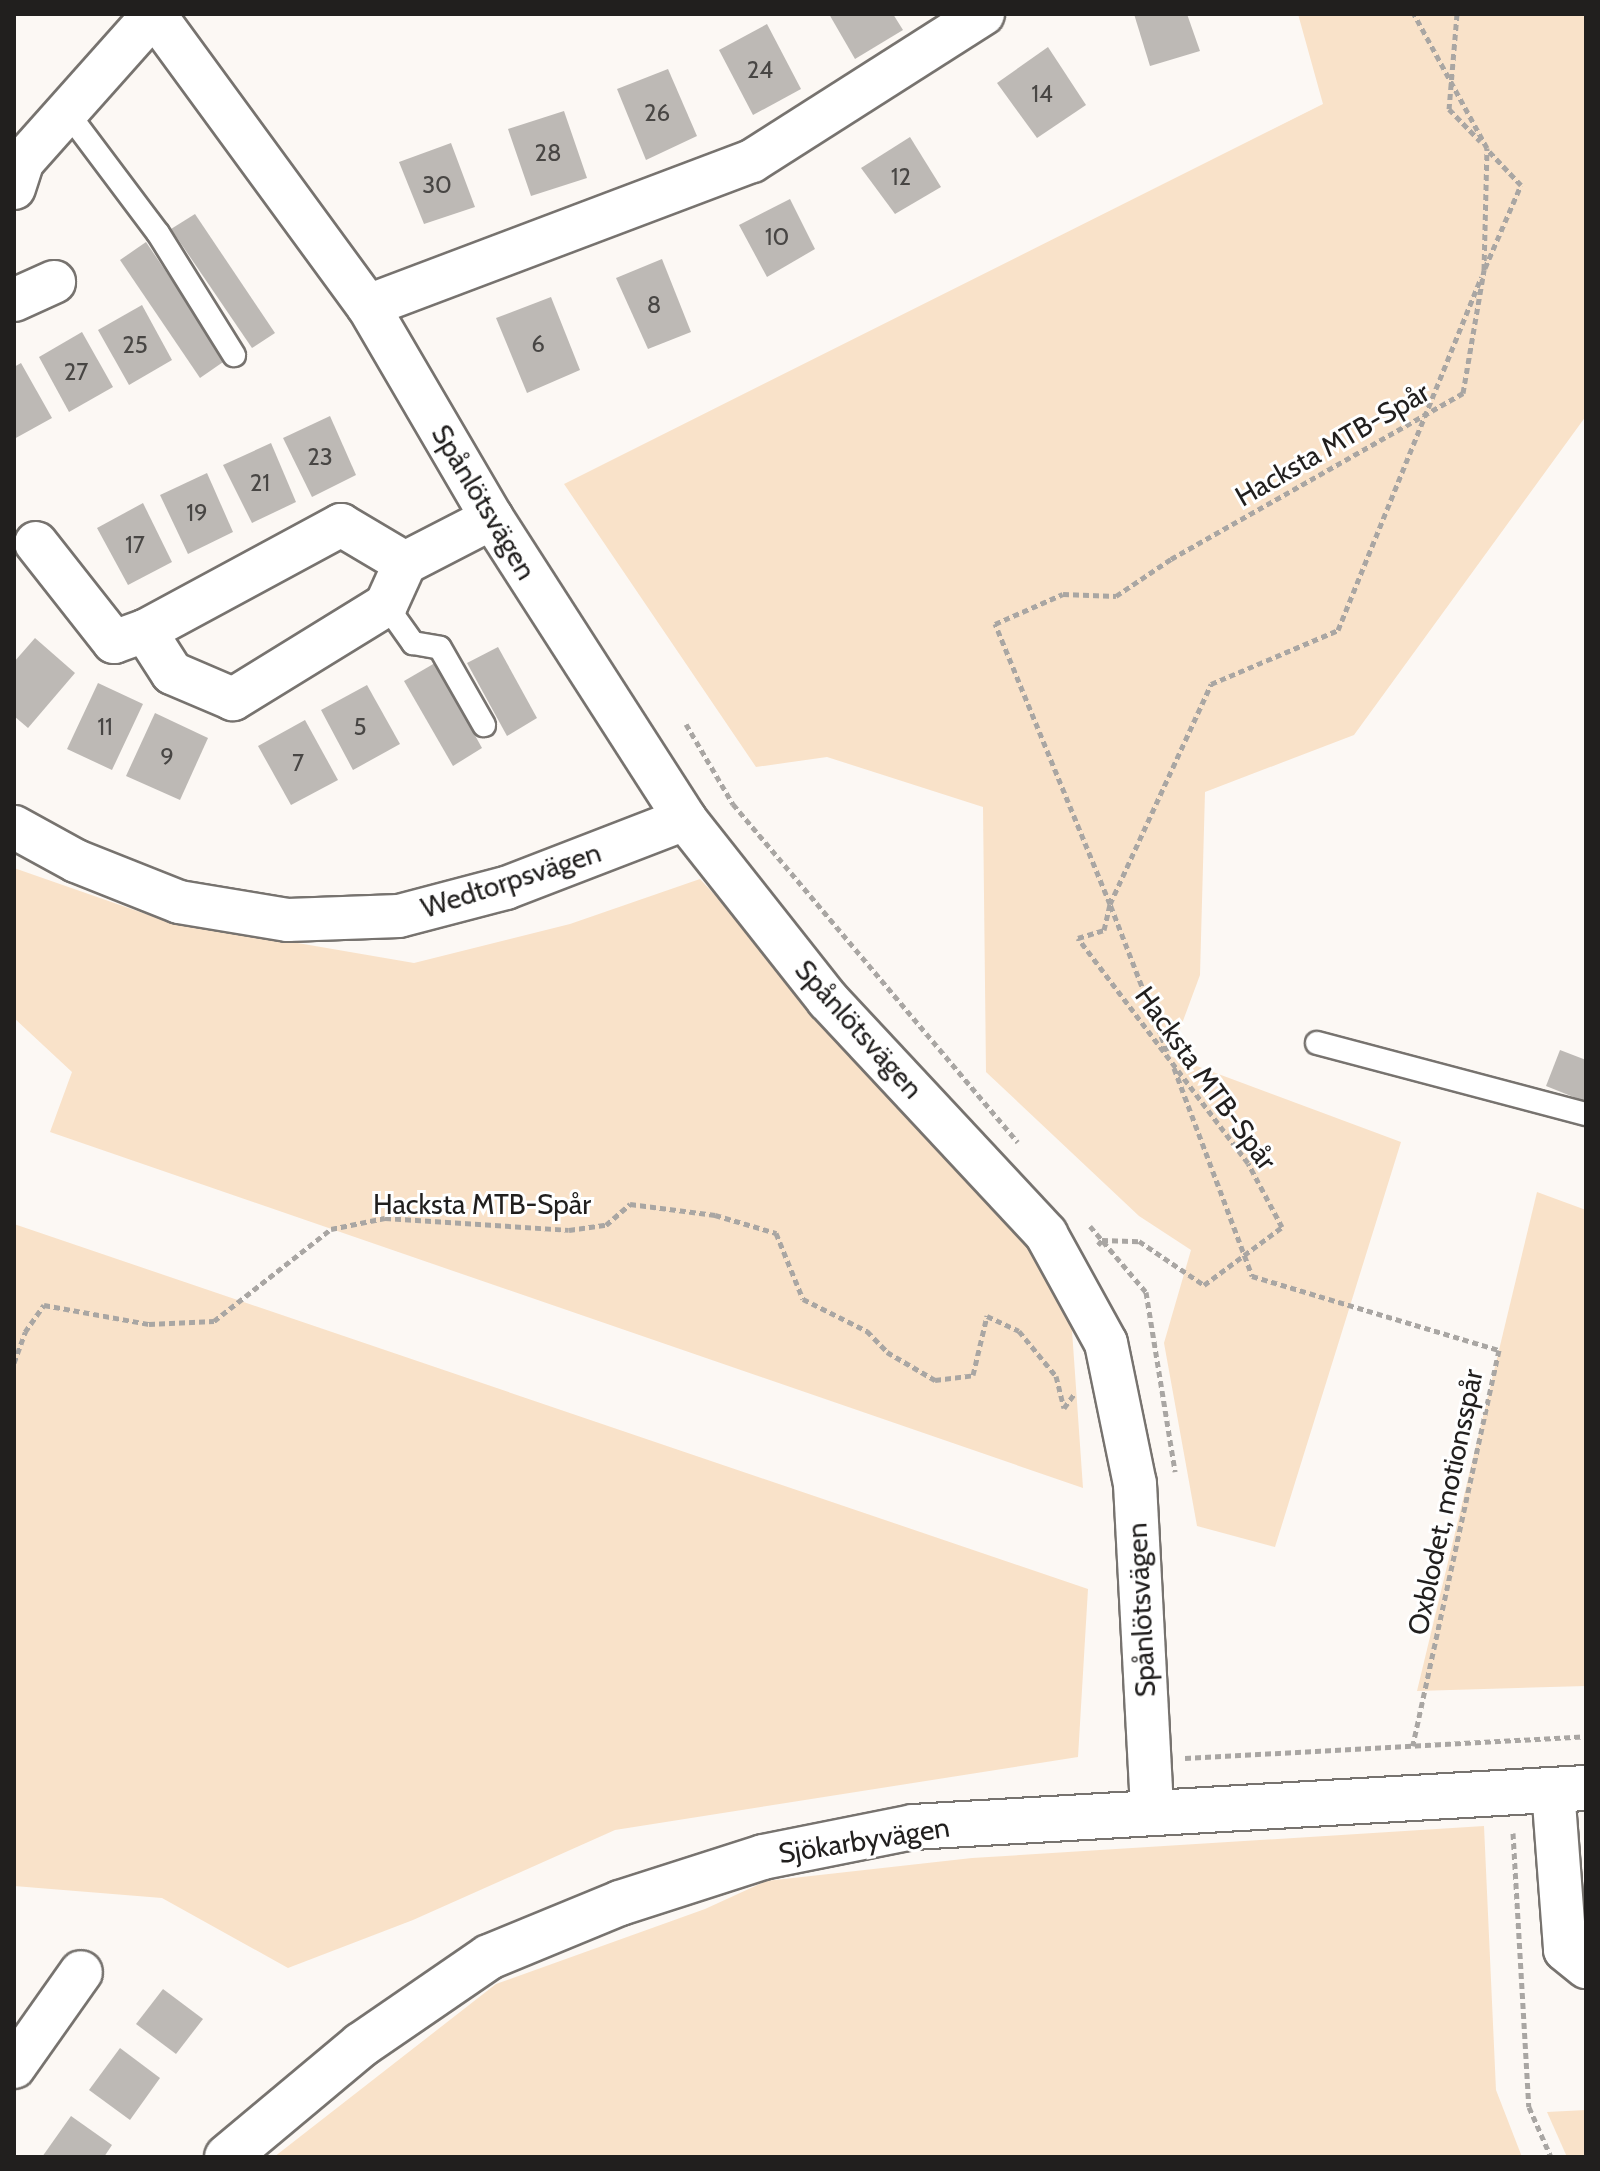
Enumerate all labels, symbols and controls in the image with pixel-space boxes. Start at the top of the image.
house number: 24 [747,56,773,84]
house number: 14 [1031,80,1053,108]
house number: 26 [644,99,670,127]
house number: 28 [534,139,562,167]
house number: 12 [891,163,911,191]
house number: 30 [422,171,452,199]
house number: 10 [765,223,789,251]
house number: 8 [647,291,661,319]
house number: 6 [531,330,545,358]
house number: 25 [122,331,148,359]
house number: 27 [64,358,88,386]
street label: Hacksta MTB-Spår [1229,375,1435,513]
street label: Spånlötsvägen [425,419,543,585]
house number: 23 [307,443,333,471]
house number: 21 [250,469,270,497]
house number: 19 [186,499,208,527]
house number: 17 [125,531,145,559]
house number: 11 [97,713,113,741]
house number: 5 [354,713,366,741]
house number: 9 [160,743,174,771]
house number: 7 [292,749,304,777]
street label: Wedtorpsvägen [417,835,605,925]
street label: Spånlötsvägen [788,953,930,1105]
street label: Hacksta MTB-Spår [1128,980,1284,1176]
street label: Hacksta MTB-Spår [373,1187,591,1221]
street label: Oxblodet, motionsspår [1400,1366,1490,1638]
street label: Spånlötsvägen [1120,1522,1162,1698]
street label: Sjökarbyvägen [776,1810,952,1870]

